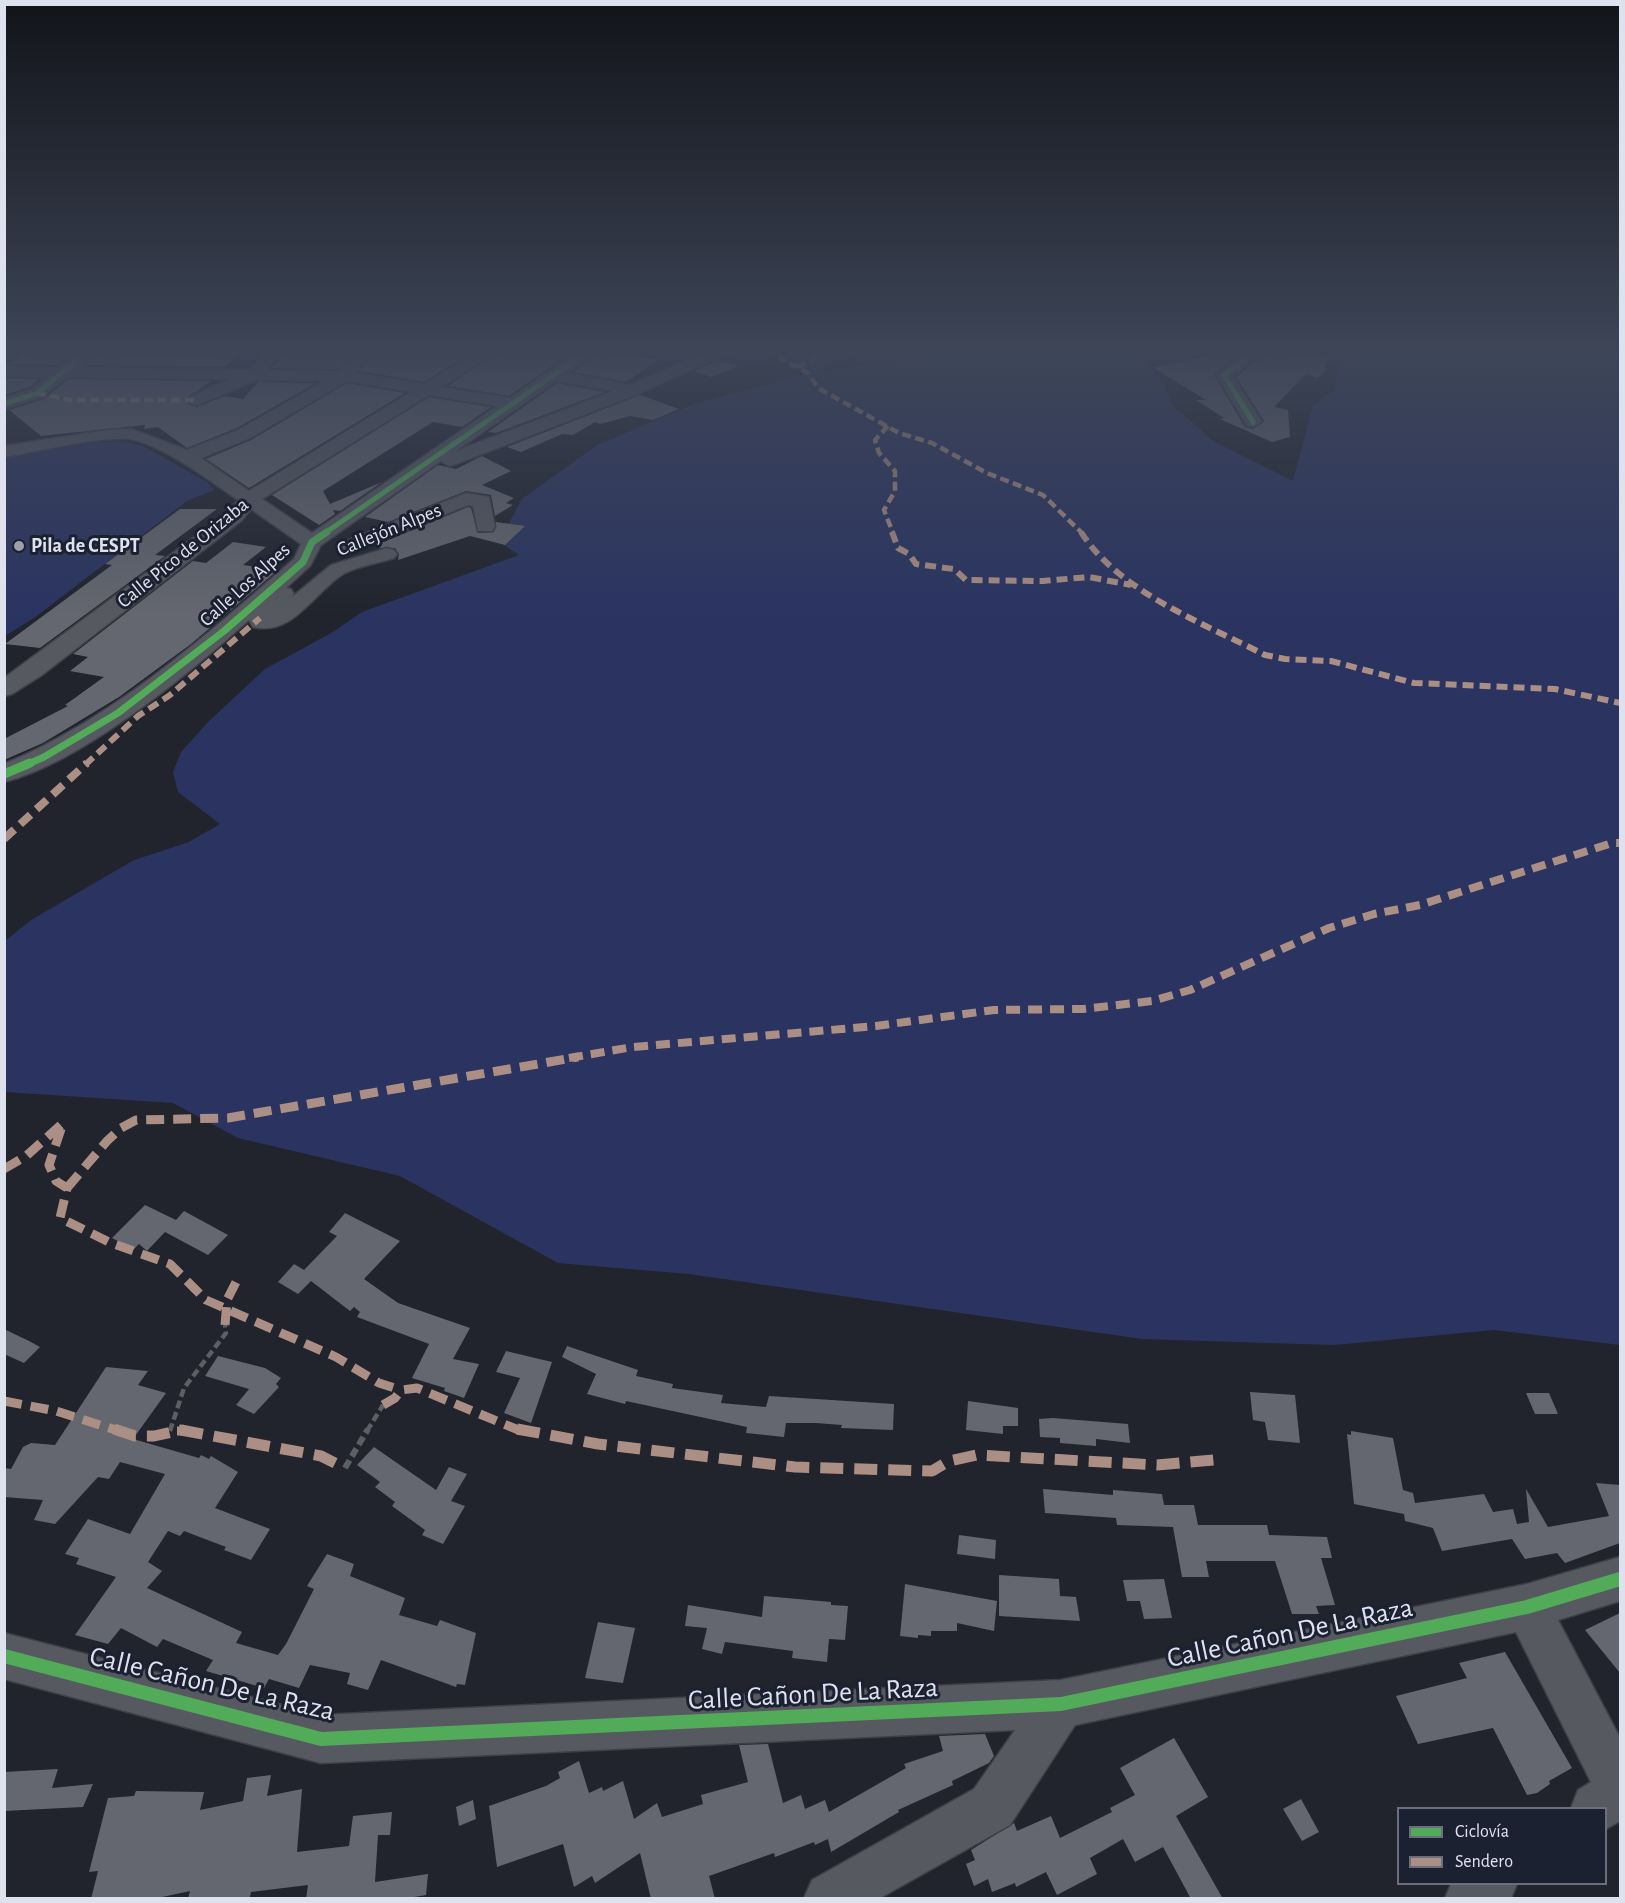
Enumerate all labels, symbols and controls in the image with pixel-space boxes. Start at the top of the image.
street label: Calle Pico de Orizaba [113,493,253,613]
street label: Callejón Alpes [333,498,445,562]
place label: Pila de CESPT [31,534,140,558]
street label: Calle Los Alpes [195,538,295,632]
marker: Pila de CESPT [12,539,26,553]
street label: Calle Cañon De La Raza [1164,1591,1416,1675]
street label: Calle Cañon De La Raza [86,1639,338,1729]
street label: Calle Cañon De La Raza [687,1671,939,1717]
legend [1397,1807,1607,1885]
text: Ciclovía [1455,1823,1509,1841]
text: Sendero [1455,1853,1513,1871]

